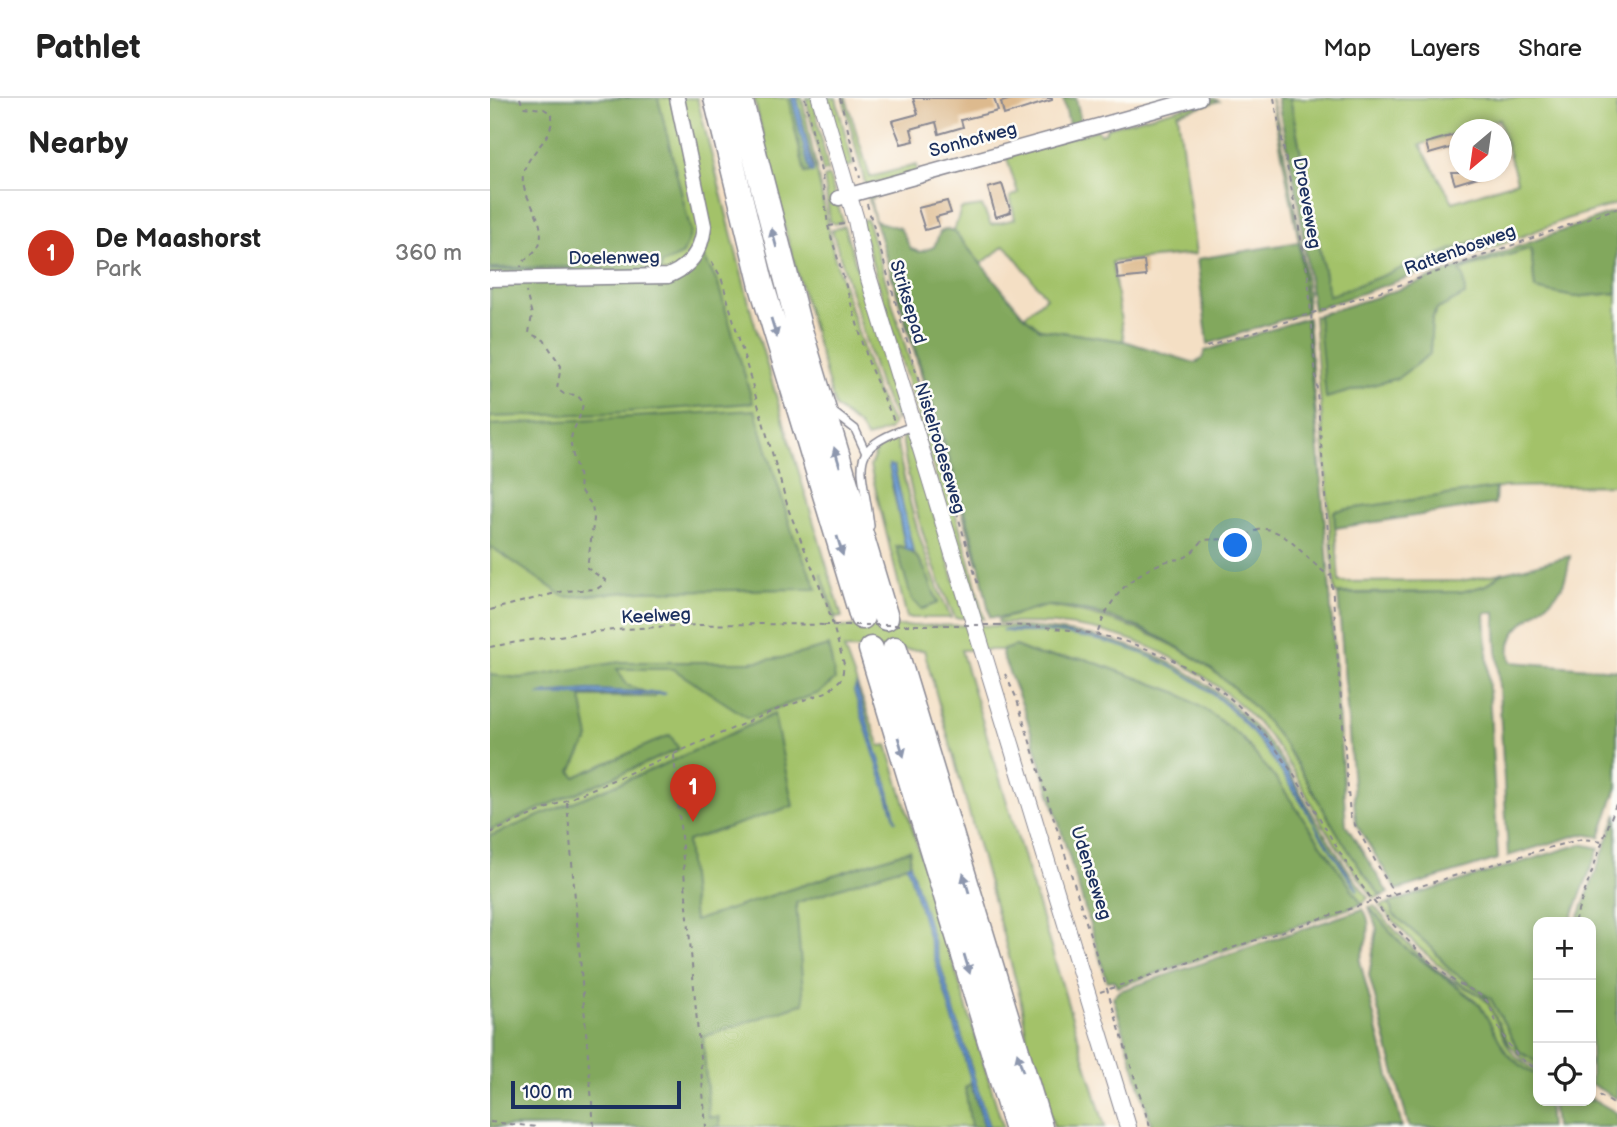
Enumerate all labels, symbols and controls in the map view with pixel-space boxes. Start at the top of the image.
text: Pathlet [35,28,140,68]
text: Map [1323,34,1371,63]
text: Layers [1409,34,1480,63]
text: Share [1518,34,1582,63]
street label: Sonhofweg [927,118,1019,162]
north arrow [1449,119,1512,182]
text: Nearby [28,126,128,162]
street label: Droeveweg [1289,156,1325,250]
street label: Rattenbosweg [1402,220,1518,280]
text: De Maashorst [95,224,261,255]
one-way arrow [768,227,779,249]
text: 1 [46,239,56,267]
text: 360 m [395,239,462,267]
street label: Doelenweg [568,247,660,269]
text: Park [95,255,141,283]
street label: Striksepad [885,258,931,346]
one-way arrow [770,318,780,339]
street label: Nistelrodeseweg [910,380,970,516]
one-way arrow [832,446,842,467]
your location [1218,528,1252,562]
one-way arrow [835,536,845,557]
street label: Keelweg [621,604,691,628]
one-way arrow [896,736,906,757]
pin: 1 [670,764,716,822]
street label: Udenseweg [1066,824,1116,922]
one-way arrow [961,873,971,894]
map controls [1533,917,1596,1106]
button: + [1533,917,1596,980]
one-way arrow [962,954,973,975]
button: − [1533,980,1596,1043]
button: locate [1533,1043,1596,1106]
one-way arrow [1015,1051,1025,1072]
scale bar [511,1078,681,1110]
text: 100 m [522,1081,573,1104]

